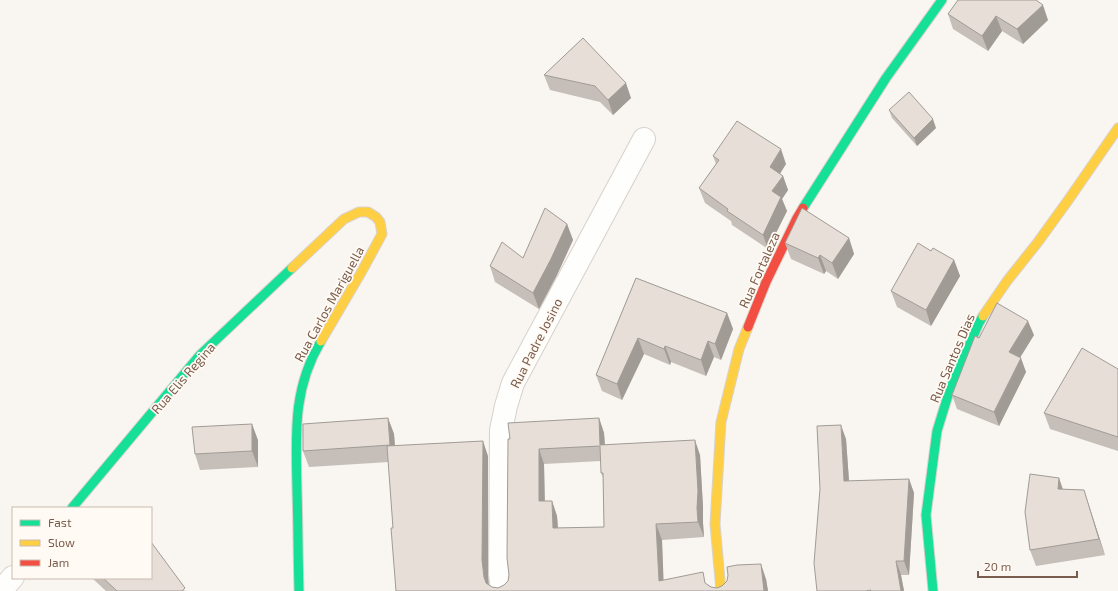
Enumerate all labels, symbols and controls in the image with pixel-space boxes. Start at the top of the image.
street label: Rua Fortaleza [735,229,783,311]
street label: Rua Carlos Mariguella [291,244,367,364]
street label: Rua Padre Josino [506,295,566,391]
street label: Rua Santos Dias [926,311,978,405]
street label: Rua Elis Regina [148,339,218,417]
legend [12,507,152,579]
text: Fast [48,515,72,529]
text: Slow [48,535,75,549]
scale bar [978,553,1077,579]
text: Jam [48,555,69,569]
text: 20 m [984,559,1011,573]

